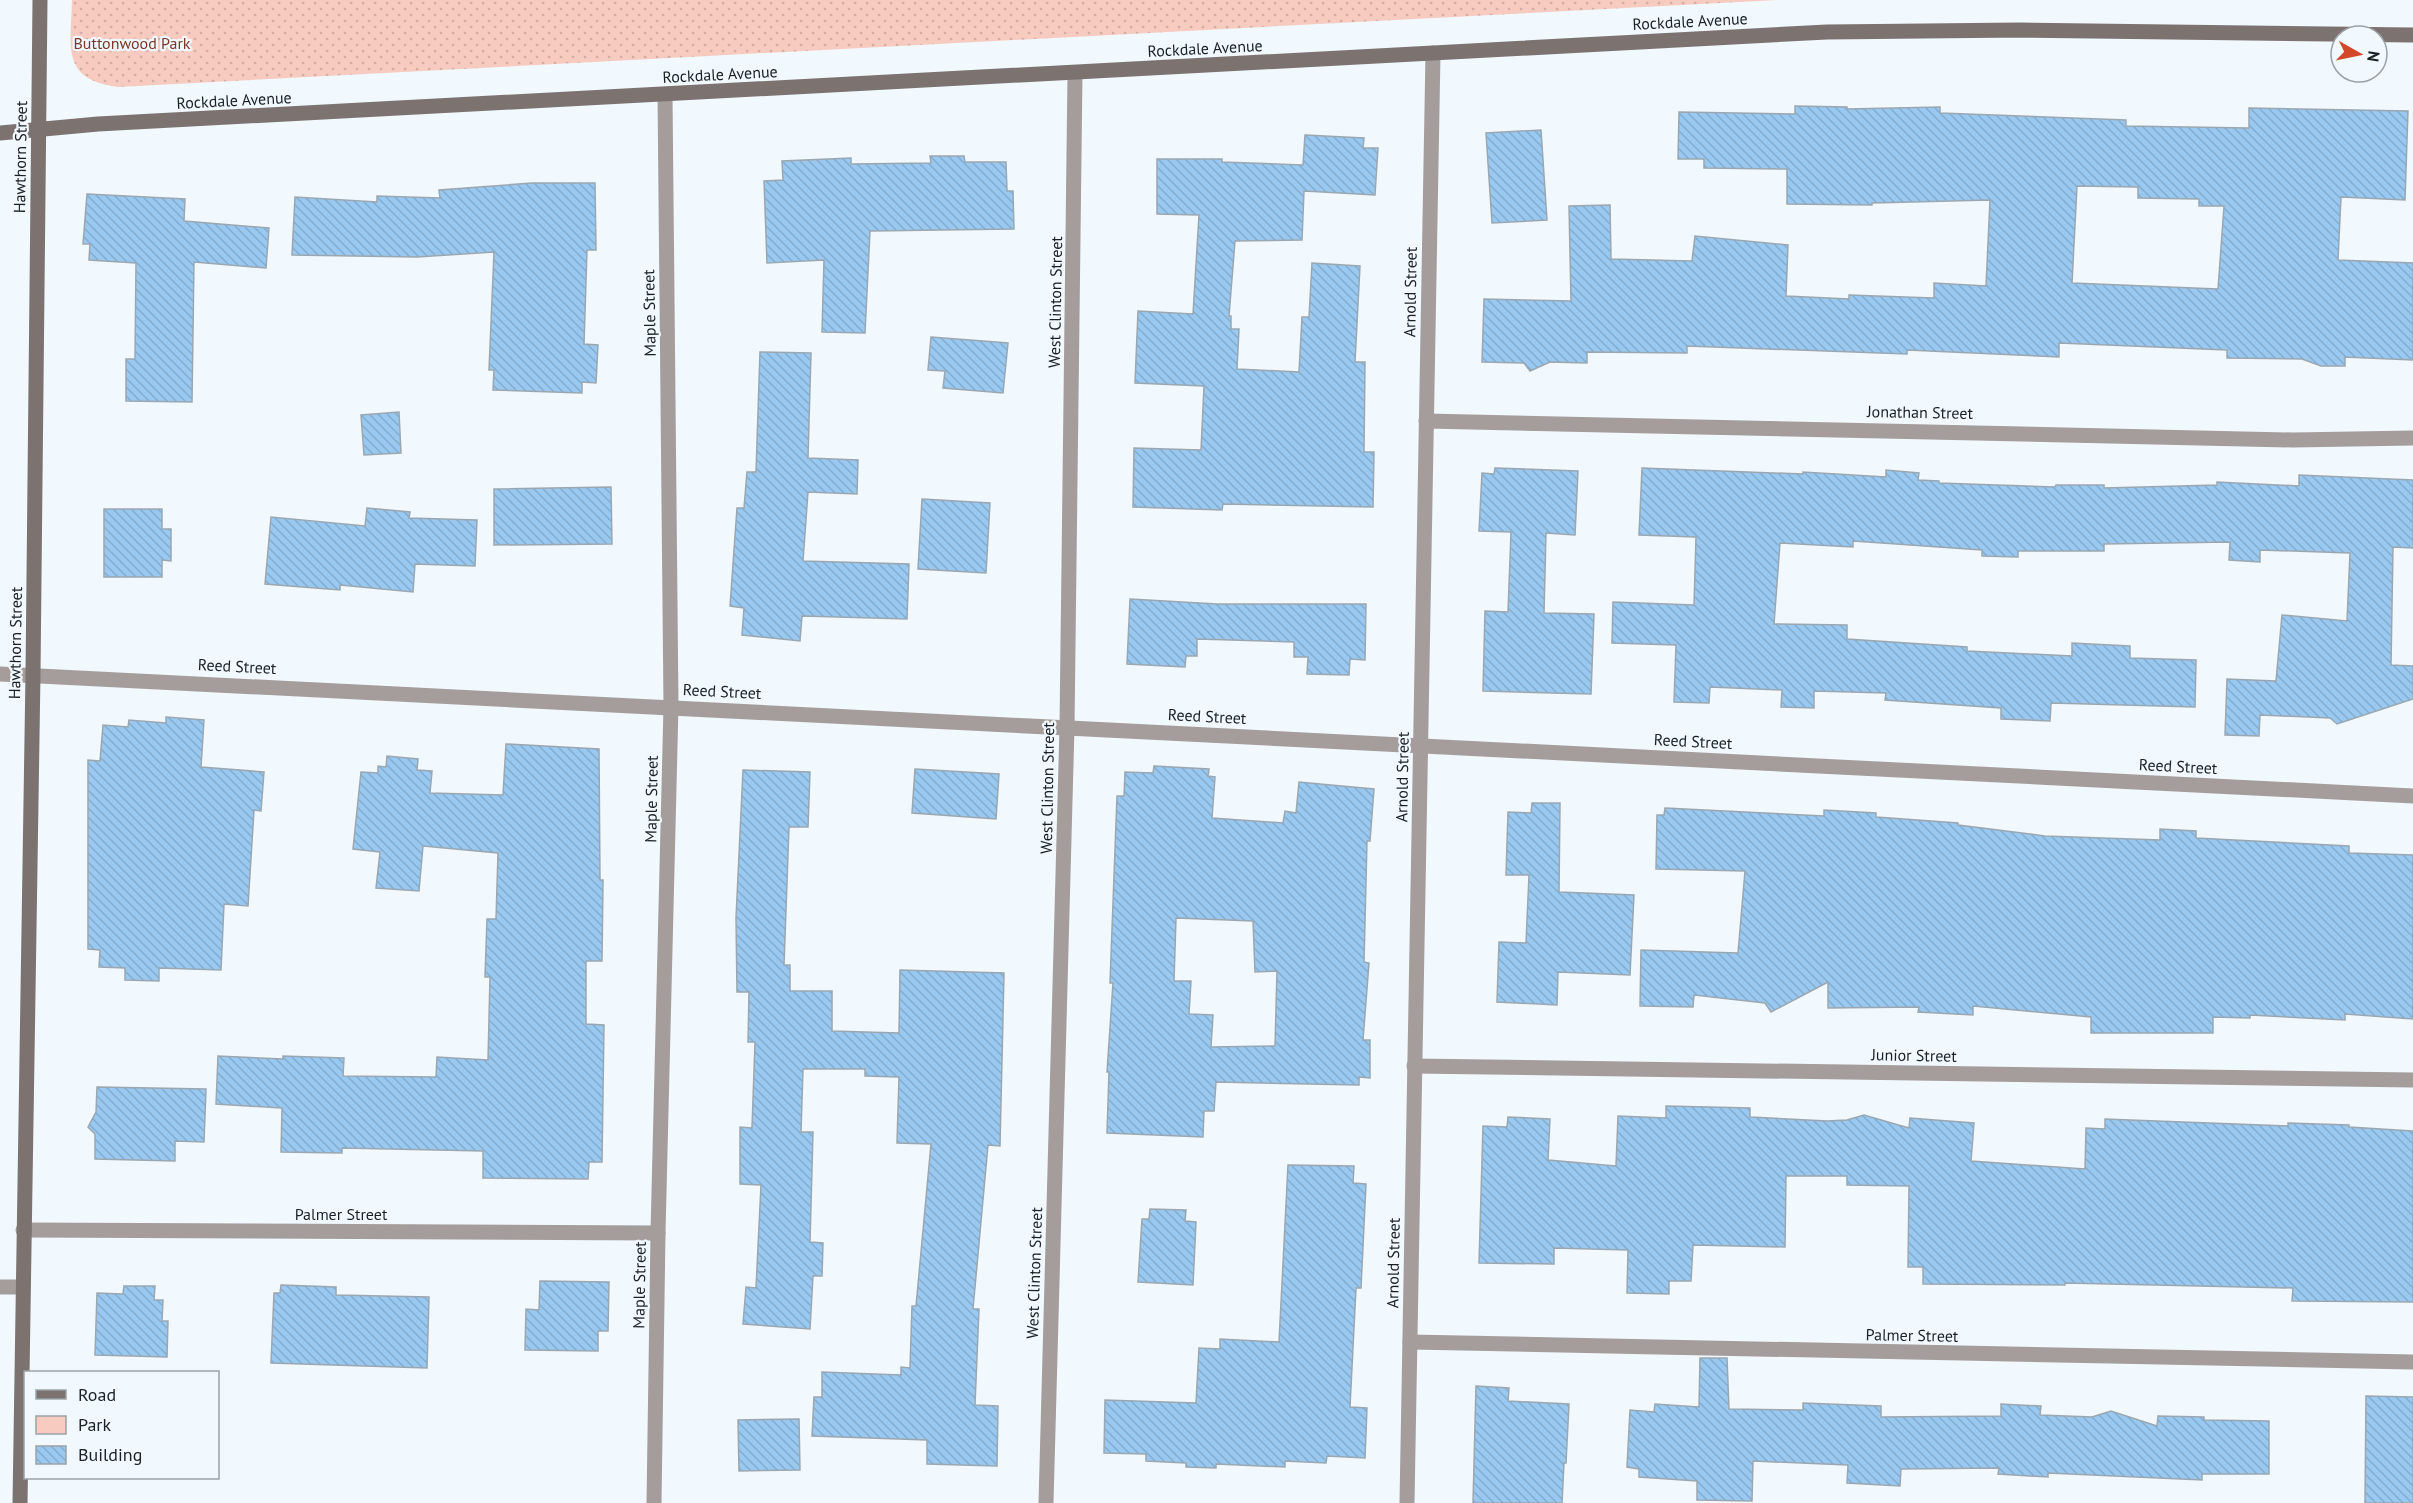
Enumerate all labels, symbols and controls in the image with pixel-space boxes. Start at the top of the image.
street label: Rockdale Avenue [1632,8,1748,34]
north arrow [2329,24,2389,84]
park label: Buttonwood Park [73,33,191,53]
street label: Rockdale Avenue [1147,35,1263,61]
text: N [2363,50,2385,63]
street label: Rockdale Avenue [662,61,778,87]
street label: Rockdale Avenue [176,87,292,113]
street label: Hawthorn Street [9,100,31,213]
street label: West Clinton Street [1044,235,1066,368]
street label: Arnold Street [1399,246,1421,337]
street label: Maple Street [638,269,660,357]
street label: Jonathan Street [1866,401,1974,423]
street label: Hawthorn Street [4,586,26,699]
street label: Reed Street [197,654,277,678]
street label: Reed Street [682,679,762,703]
street label: Reed Street [1167,704,1247,728]
street label: West Clinton Street [1036,721,1058,854]
street label: Reed Street [1653,729,1733,753]
street label: Arnold Street [1391,731,1413,822]
street label: Reed Street [2138,754,2218,778]
street label: Maple Street [640,755,662,843]
street label: Junior Street [1870,1044,1957,1066]
street label: Palmer Street [295,1204,388,1224]
street label: West Clinton Street [1022,1206,1046,1339]
street label: Arnold Street [1382,1217,1404,1308]
street label: Maple Street [628,1241,650,1329]
street label: Palmer Street [1865,1324,1959,1346]
legend [24,1371,219,1479]
text: Road [78,1383,116,1406]
text: Park [78,1413,111,1436]
text: Building [78,1443,142,1466]

